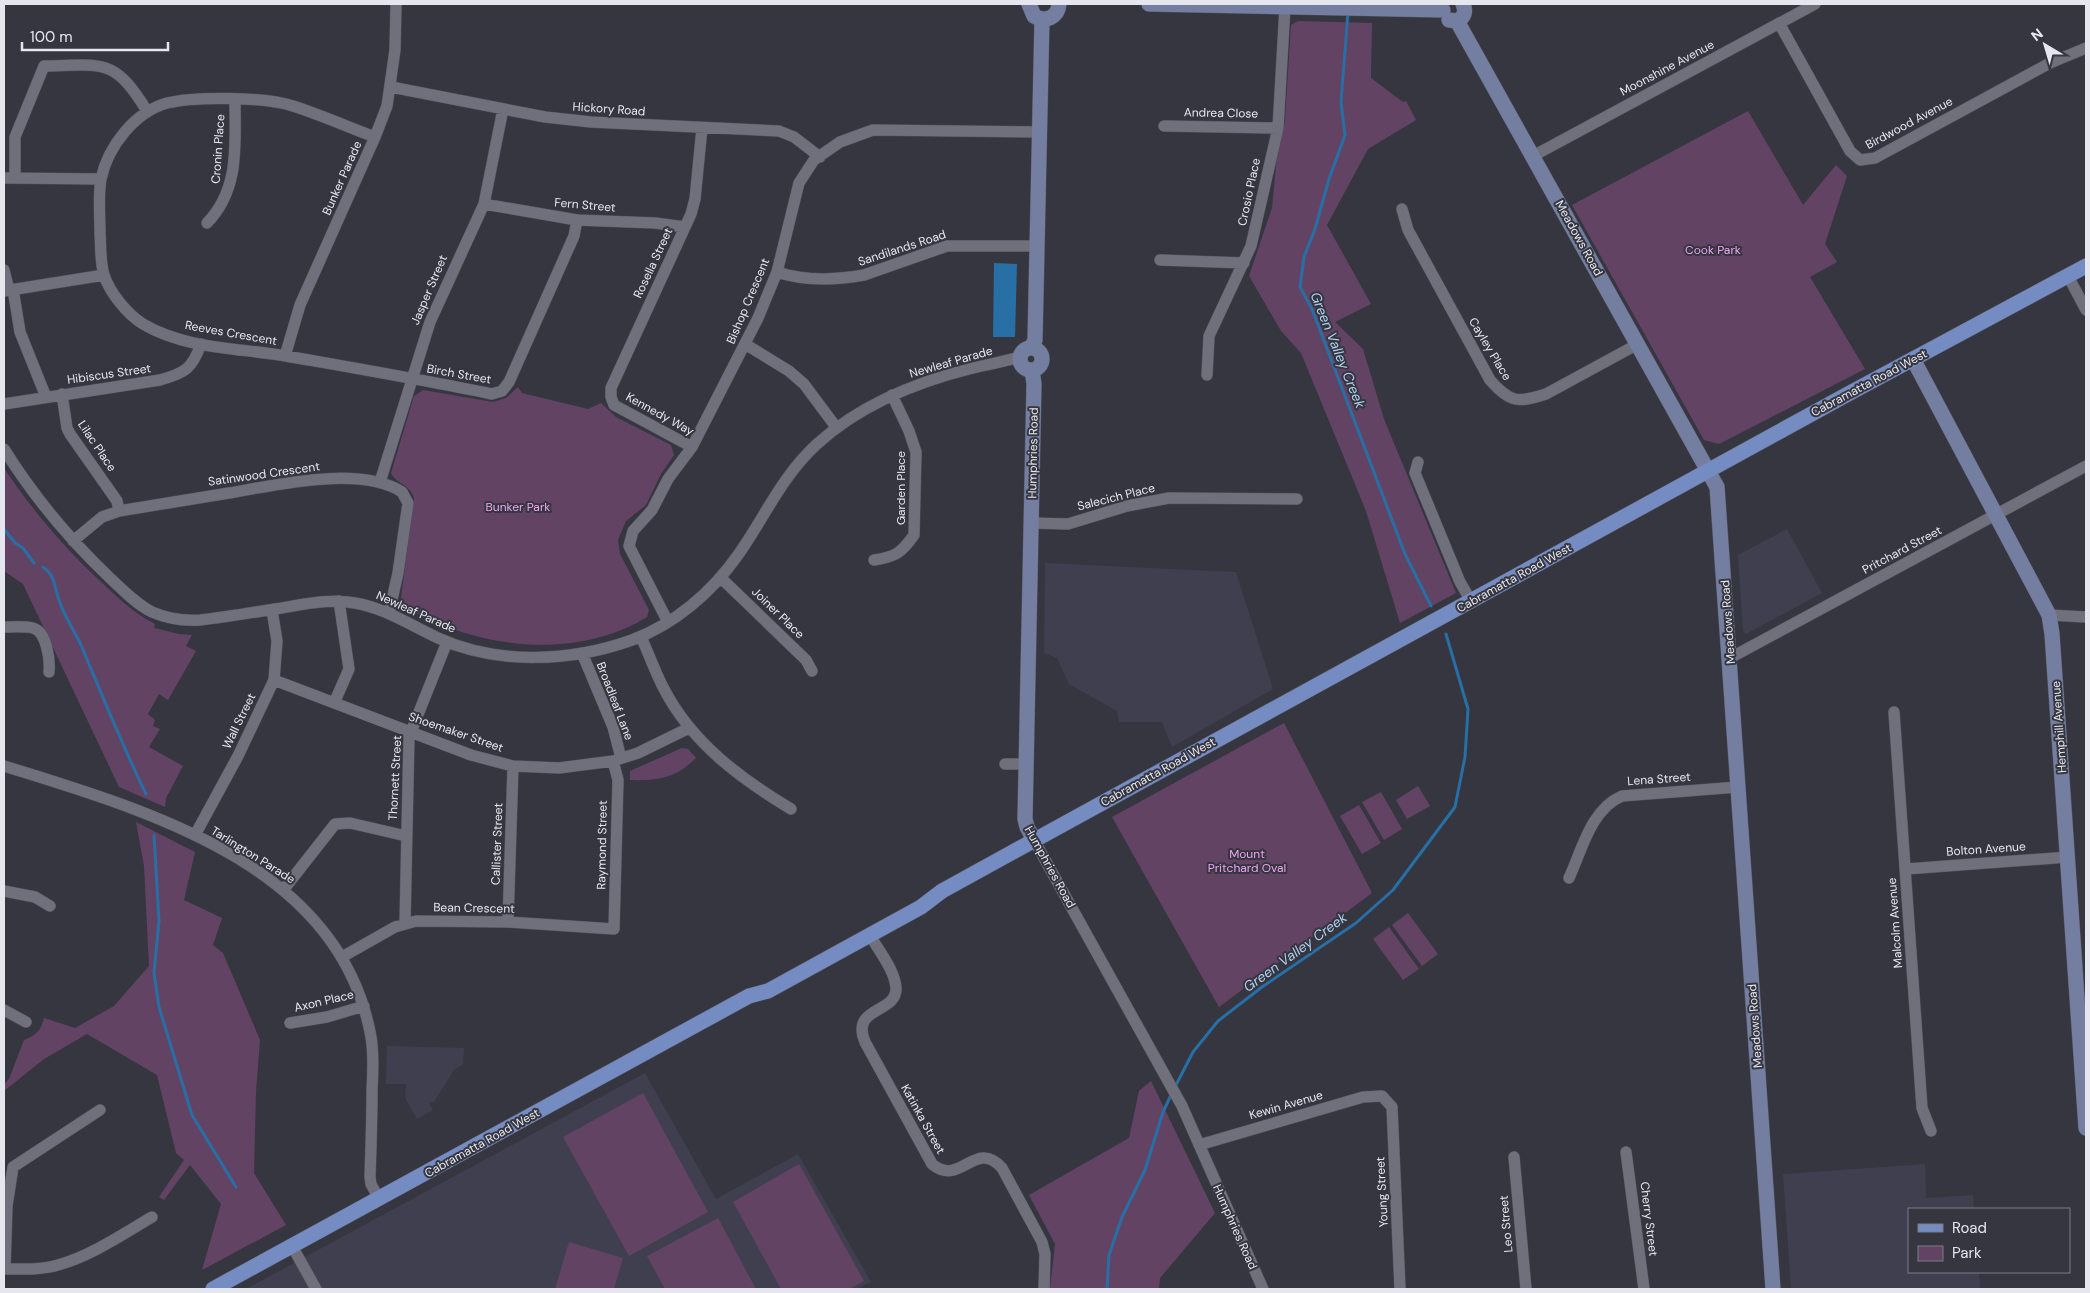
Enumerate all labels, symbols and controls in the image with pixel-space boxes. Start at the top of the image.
scale bar [22,20,169,52]
north arrow [2020,20,2070,70]
text: N [2027,25,2047,45]
text: 100 m [30,27,73,47]
street label: Moonshine Avenue [1617,36,1717,100]
street label: Birdwood Avenue [1863,93,1956,153]
street label: Hickory Road [572,98,646,120]
street label: Andrea Close [1184,104,1258,122]
street label: Cronin Place [208,114,228,184]
street label: Bunker Parade [319,138,366,218]
street label: Crosio Place [1234,156,1264,227]
street label: Fern Street [554,194,617,216]
street label: Meadows Road [1552,197,1606,279]
street label: Rosella Street [630,225,676,301]
street label: Sandilands Road [856,226,948,270]
park label: Cook Park [1685,242,1741,258]
street label: Jasper Street [407,252,451,327]
street label: Bishop Crescent [723,255,773,346]
water label: Green Valley Creek [1306,289,1370,412]
street label: Cayley Place [1465,315,1515,384]
street label: Reeves Crescent [184,317,279,349]
street label: Newleaf Parade [908,342,995,382]
street label: Cabramatta Road West [1808,345,1930,420]
street label: Hibiscus Street [66,360,152,388]
street label: Birch Street [425,360,493,388]
street label: Kennedy Way [623,389,697,439]
street label: Humphries Road [1024,407,1042,499]
street label: Lilac Place [74,417,120,475]
street label: Garden Place [893,451,909,525]
street label: Satinwood Crescent [207,458,321,490]
street label: Salecich Place [1075,480,1157,514]
park label: Bunker Park [486,499,550,515]
street label: Pritchard Street [1859,522,1945,578]
street label: Cabramatta Road West [1454,540,1575,616]
street label: Meadows Road [1717,579,1739,665]
street label: Joiner Place [748,584,808,642]
street label: Newleaf Parade [374,587,459,637]
street label: Broadleaf Lane [593,660,637,743]
street label: Hemphill Avenue [2048,680,2070,774]
street label: Wall Street [219,690,259,752]
street label: Shoemaker Street [407,708,506,756]
street label: Cabramatta Road West [1098,734,1219,810]
street label: Thornett Street [385,735,405,821]
street label: Lena Street [1627,769,1692,789]
street label: Raymond Street [593,800,611,890]
street label: Callister Street [488,802,506,885]
street label: Tarlington Parade [208,823,298,887]
street label: Humphries Road [1021,823,1079,911]
street label: Bolton Avenue [1946,838,2026,860]
park label: Mount Pritchard Oval [1208,846,1286,876]
street label: Malcolm Avenue [1884,877,1906,969]
street label: Bean Crescent [433,899,515,917]
water label: Green Valley Creek [1240,908,1351,996]
street label: Meadows Road [1744,983,1766,1069]
street label: Axon Place [293,986,356,1016]
street label: Katinka Street [897,1081,949,1157]
street label: Kewin Avenue [1247,1087,1325,1123]
street label: Cabramatta Road West [422,1105,543,1181]
street label: Young Street [1372,1156,1392,1228]
street label: Cherry Street [1636,1181,1662,1258]
street label: Humphries Road [1209,1182,1261,1272]
street label: Leo Street [1496,1195,1516,1253]
legend [1908,1208,2070,1273]
text: Road [1952,1218,1987,1238]
text: Park [1952,1243,1982,1263]

